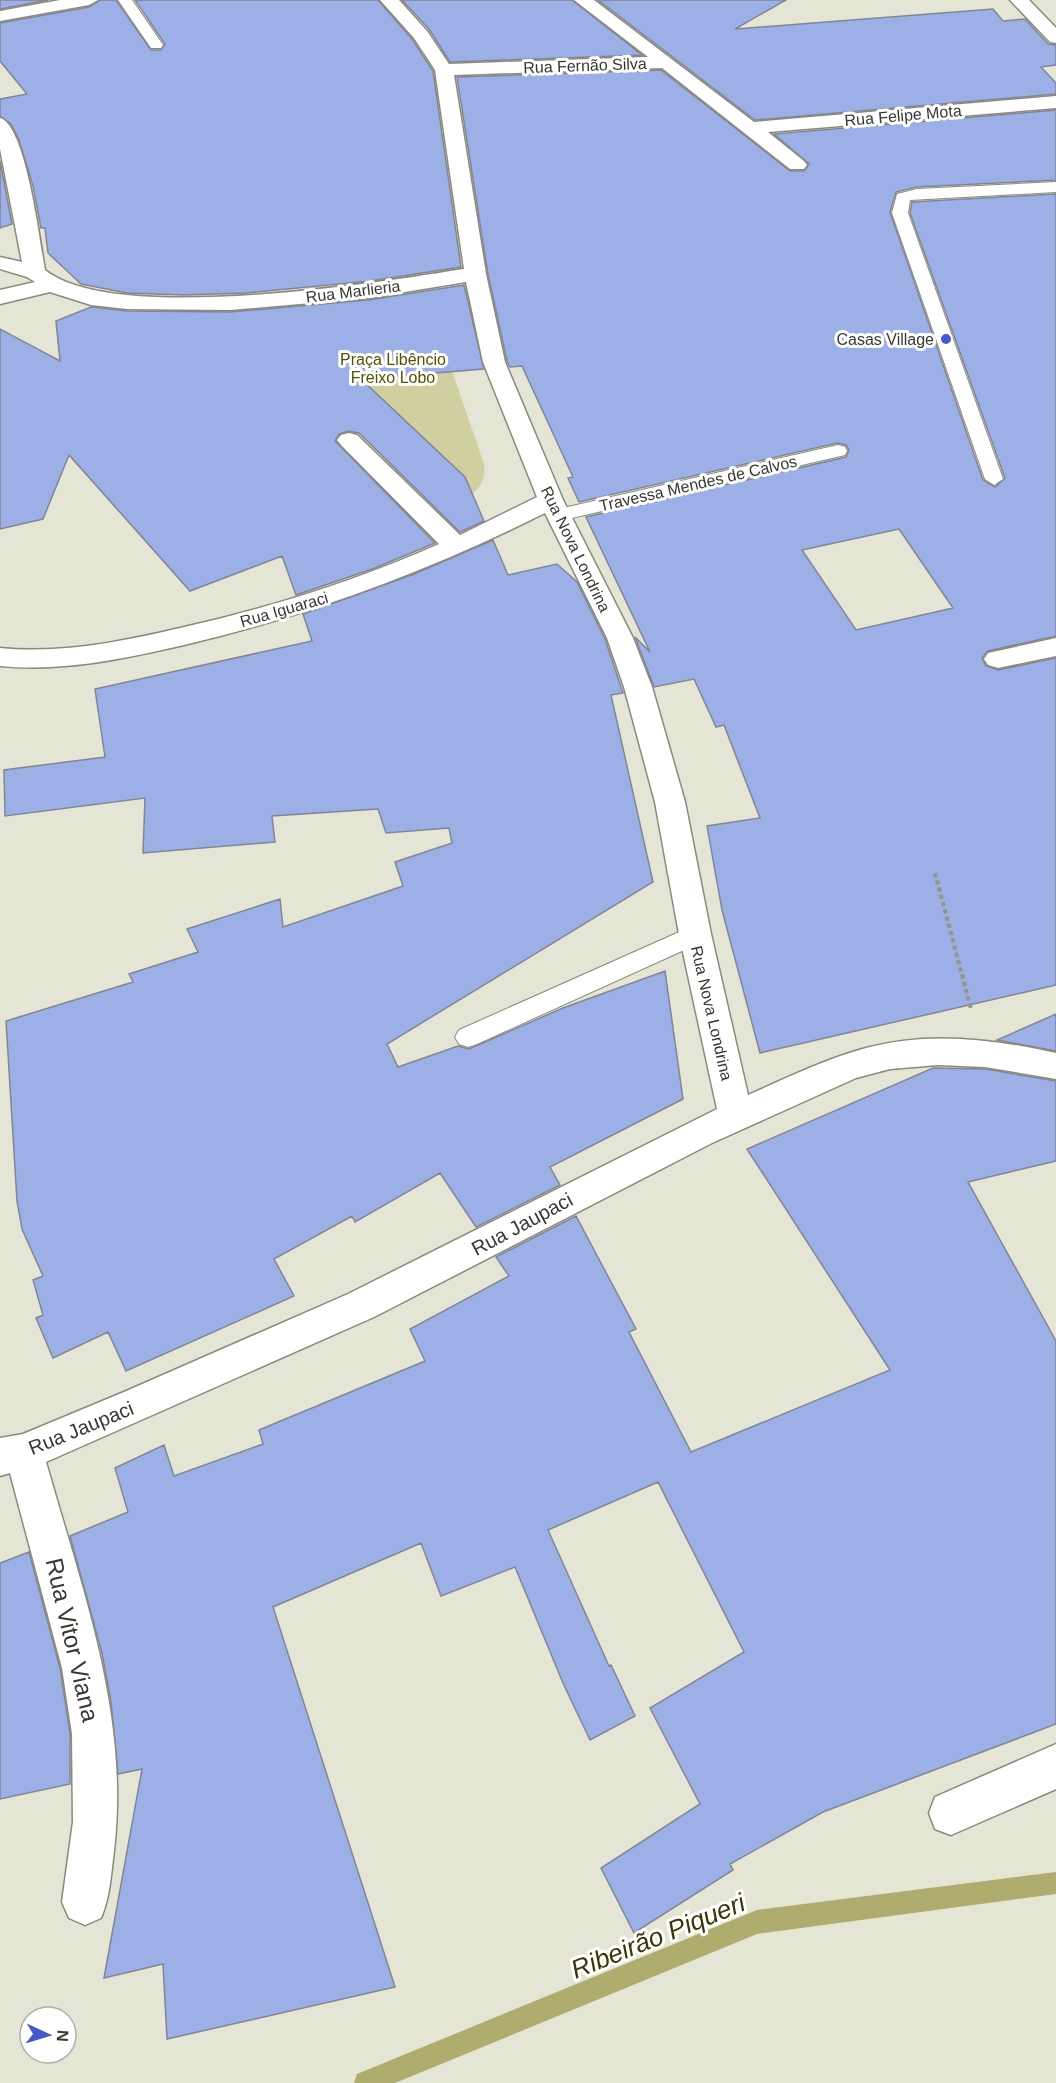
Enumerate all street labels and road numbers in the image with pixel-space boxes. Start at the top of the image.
street label: Rua Fernão Silva [523,55,647,76]
street label: Rua Felipe Mota [844,102,962,129]
street label: Rua Marlieria [305,277,401,306]
street label: Travessa Mendes de Calvos [598,452,799,515]
street label: Rua Nova Londrina [538,484,613,615]
street label: Rua Iguaraci [238,589,330,630]
street label: Rua Nova Londrina [688,944,735,1082]
street label: Rua Jaupaci [468,1188,576,1260]
street label: Rua Jaupaci [25,1397,137,1459]
street label: Rua Vitor Viana [41,1555,105,1725]

